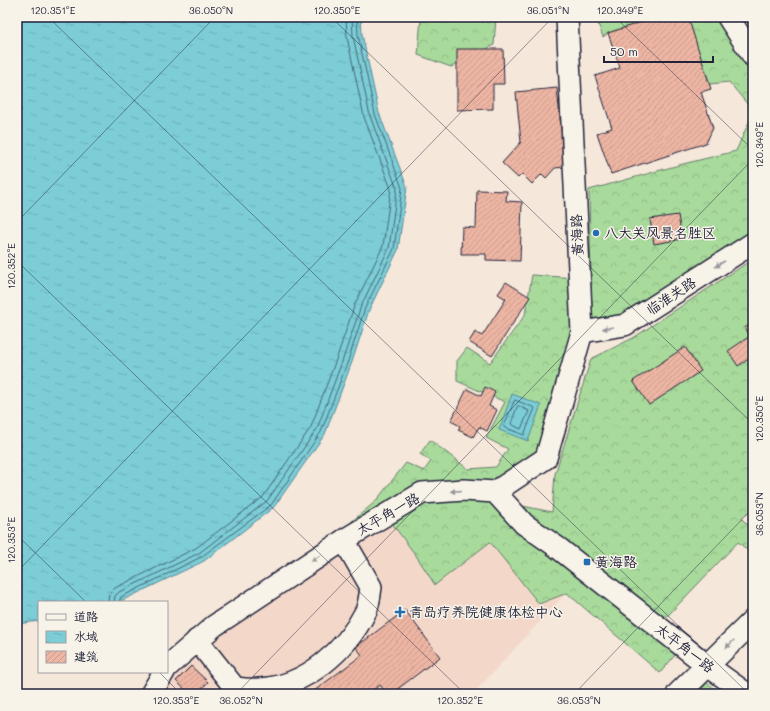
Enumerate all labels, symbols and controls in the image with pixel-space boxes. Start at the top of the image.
text: 120.351°E [31,3,76,17]
text: 36.050°N [189,3,233,17]
text: 120.350°E [314,3,361,17]
text: 36.051°N [527,3,569,17]
text: 120.349°E [597,3,643,17]
scale bar [604,38,713,64]
text: 50 m [610,43,638,59]
text: 120.349°E [752,122,766,168]
street label: 黄海路 [566,214,587,256]
place label: 八大关风景名胜区 [604,223,716,242]
marker: 八大关风景名胜区 [591,228,601,238]
text: 120.352°E [4,243,18,289]
one-way arrow [715,260,725,268]
street label: 临淮关路 [642,272,699,319]
one-way arrow [602,325,614,331]
text: 120.350°E [752,395,766,442]
one-way arrow [450,487,462,494]
street label: 太平角一路 [353,488,423,539]
text: 36.053°N [752,492,766,536]
text: 120.353°E [4,517,18,563]
place label: 黄海路 [595,552,637,571]
one-way arrow [311,555,322,562]
marker: 黄海路 [582,557,592,567]
legend [38,601,168,673]
place label: 青岛疗养院健康体检中心 [409,602,563,621]
marker: 青岛疗养院健康体检中心 [394,606,406,618]
text: 道路 [74,608,98,624]
street label: 太平角一路 [652,619,719,677]
text: 水域 [74,628,98,644]
one-way arrow [725,639,735,648]
text: 建筑 [74,648,98,664]
text: 120.353°E [153,693,199,707]
text: 36.052°N [219,693,263,707]
text: 120.352°E [437,693,483,707]
text: 36.053°N [557,693,601,707]

